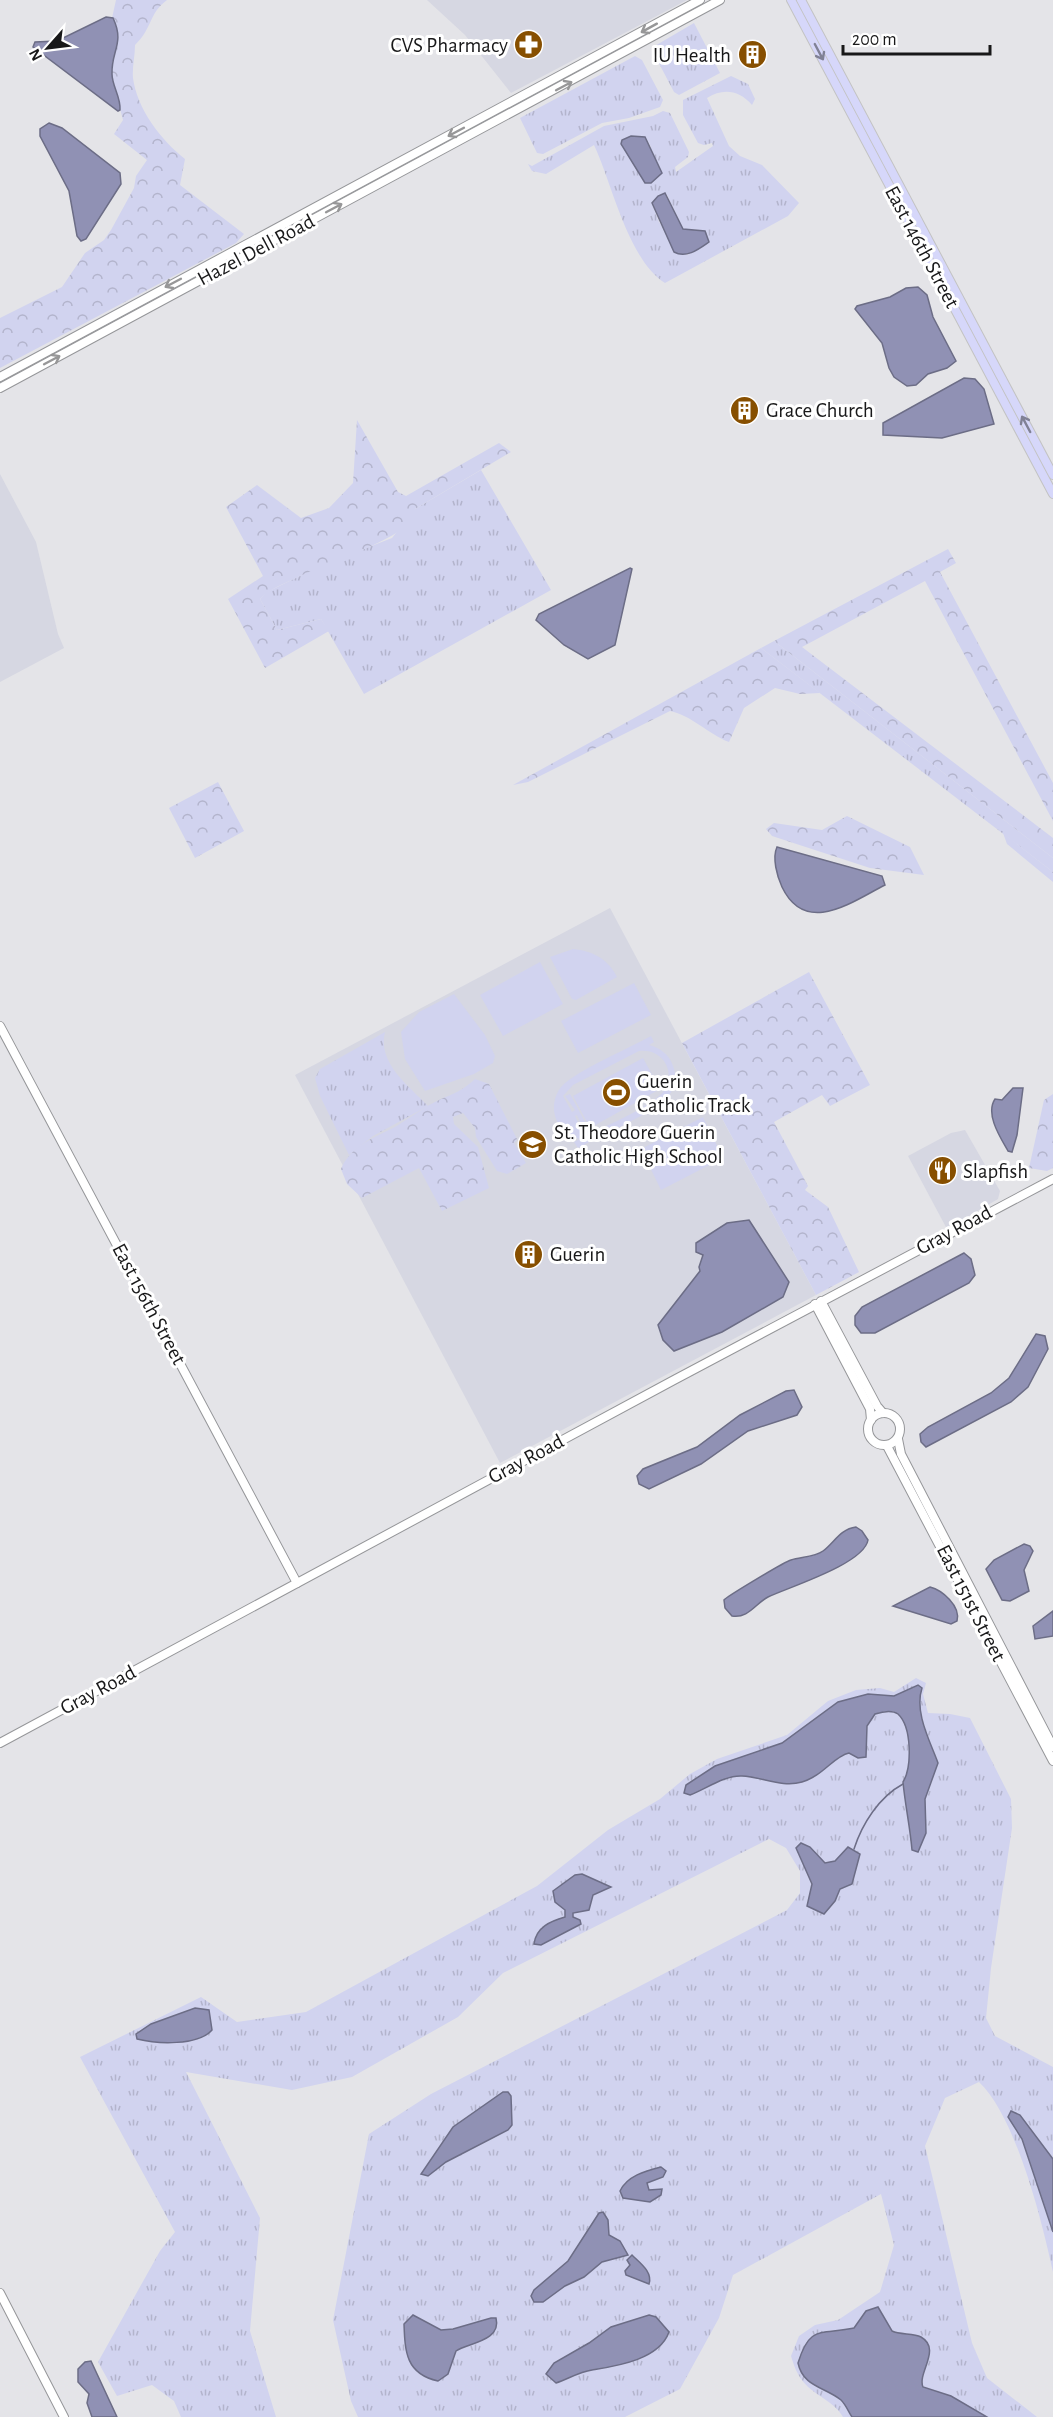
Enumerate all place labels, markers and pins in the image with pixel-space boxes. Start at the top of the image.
pharmacy icon: CVS Pharmacy [513,29,545,61]
place label: CVS Pharmacy [391,35,508,56]
building icon: IU Health [736,39,768,71]
place label: IU Health [653,45,731,66]
building icon: Grace Church [729,394,761,426]
place label: Grace Church [766,400,874,421]
place label: Guerin Catholic Track [637,1071,751,1116]
sports icon: Guerin Catholic Track [600,1077,632,1109]
place label: St. Theodore Guerin Catholic High School [554,1122,723,1167]
school or university icon: St. Theodore Guerin Catholic High School [517,1128,549,1160]
restaurant icon: Slapfish [926,1155,958,1187]
place label: Slapfish [963,1161,1028,1182]
building icon: Guerin [513,1238,545,1270]
place label: Guerin [550,1244,605,1265]

